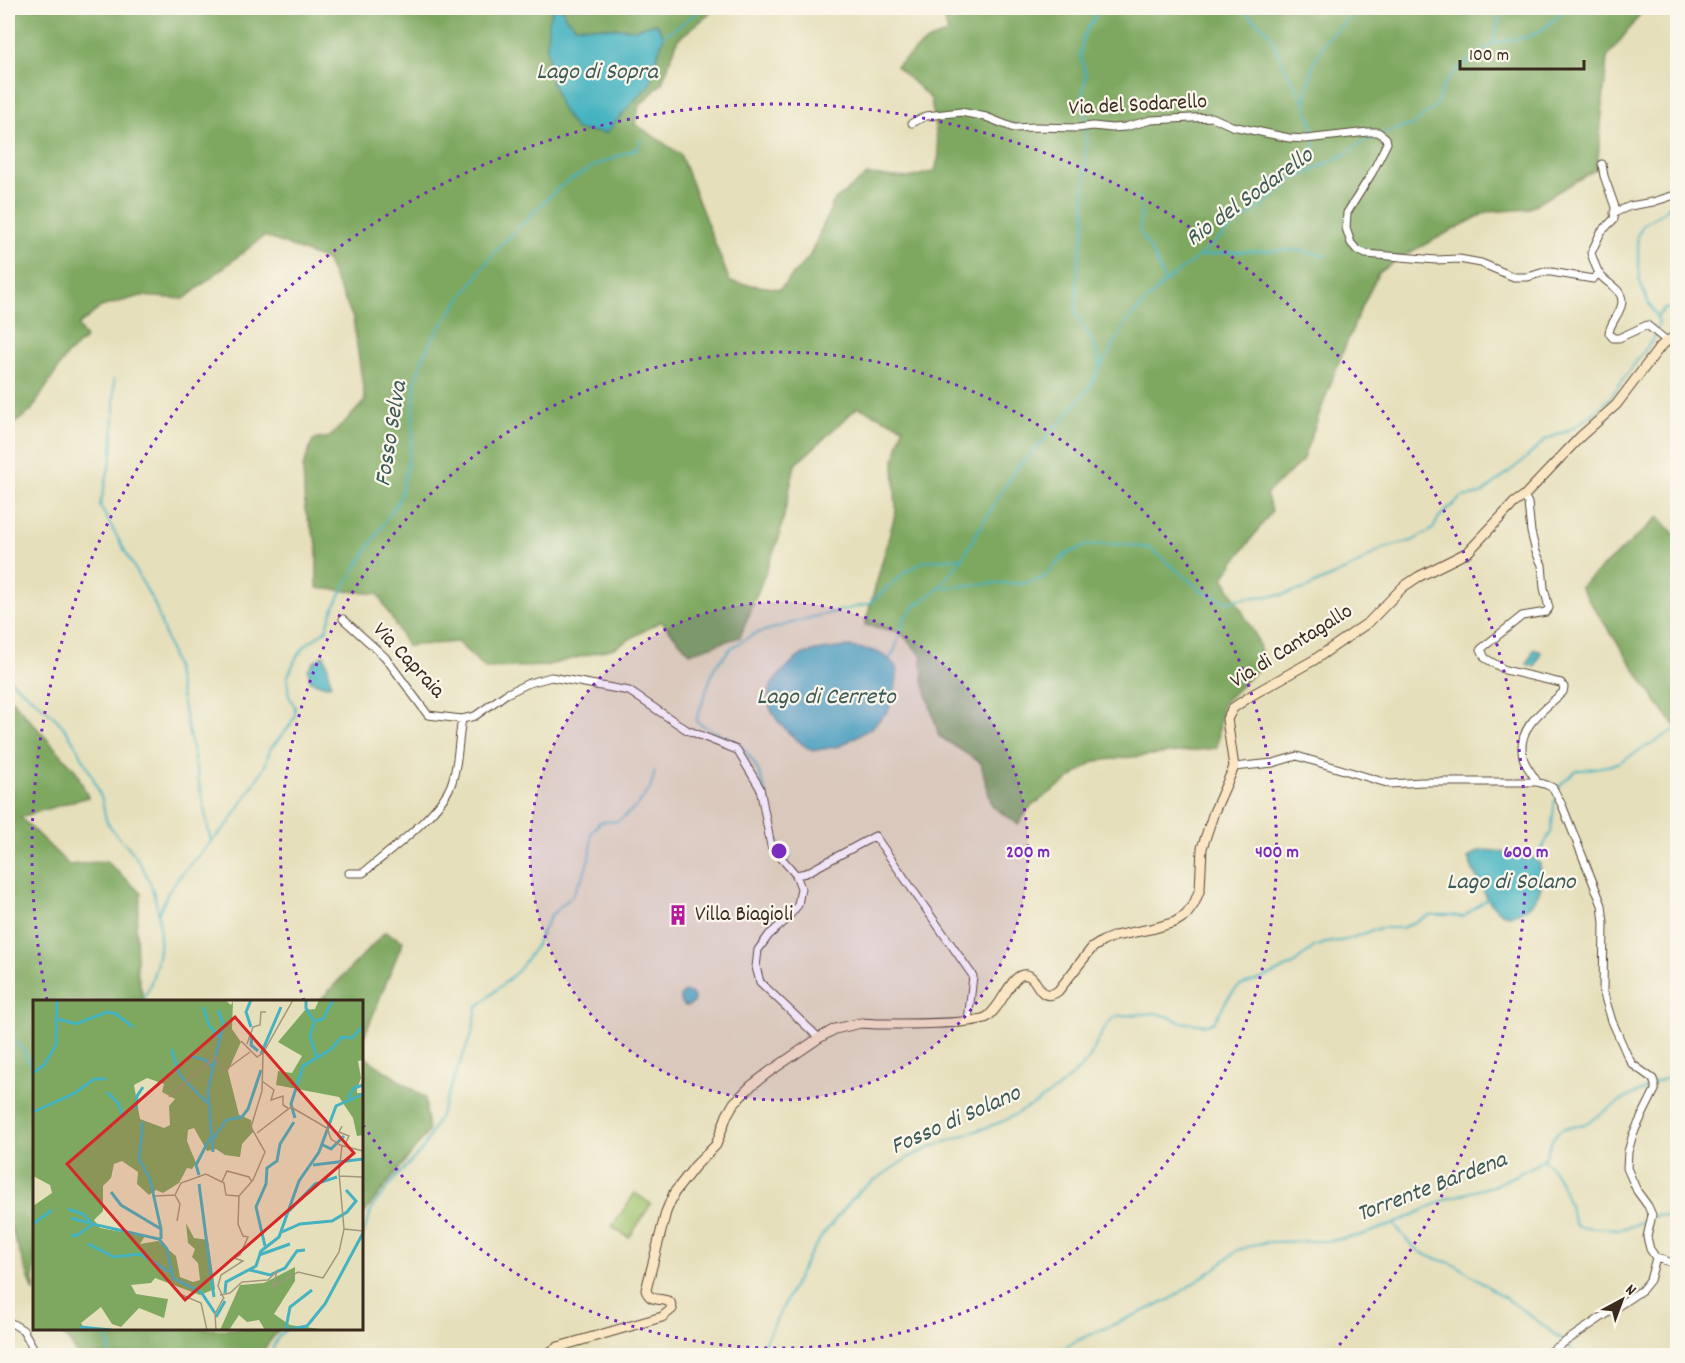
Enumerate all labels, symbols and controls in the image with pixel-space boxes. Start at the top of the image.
scale bar [1460,33,1584,71]
text: 100 m [1469,44,1509,69]
water label: Lago di Sopra [536,56,659,90]
street label: Via del Sodarello [1068,87,1208,125]
water label: Rio del Sodarello [1179,139,1322,256]
water label: Fosso Selva [367,377,417,489]
street label: Via di Cantagallo [1225,597,1359,697]
street label: Via Capraia [365,616,452,706]
water label: Lago di Cerreto [756,681,897,715]
centre of rings [769,841,789,861]
text: 200 m [1006,841,1050,866]
text: 400 m [1255,841,1299,866]
text: 600 m [1504,841,1548,866]
water label: Lago di Solano [1447,866,1577,900]
place label: Villa Biagioli [695,900,793,931]
building icon: Villa Biagioli [666,903,690,927]
inset map [33,1000,363,1330]
water label: Fosso di Solano [886,1077,1028,1165]
water label: Torrente Bardena [1352,1143,1514,1232]
north arrow [1592,1270,1652,1330]
text: N [1620,1279,1641,1302]

